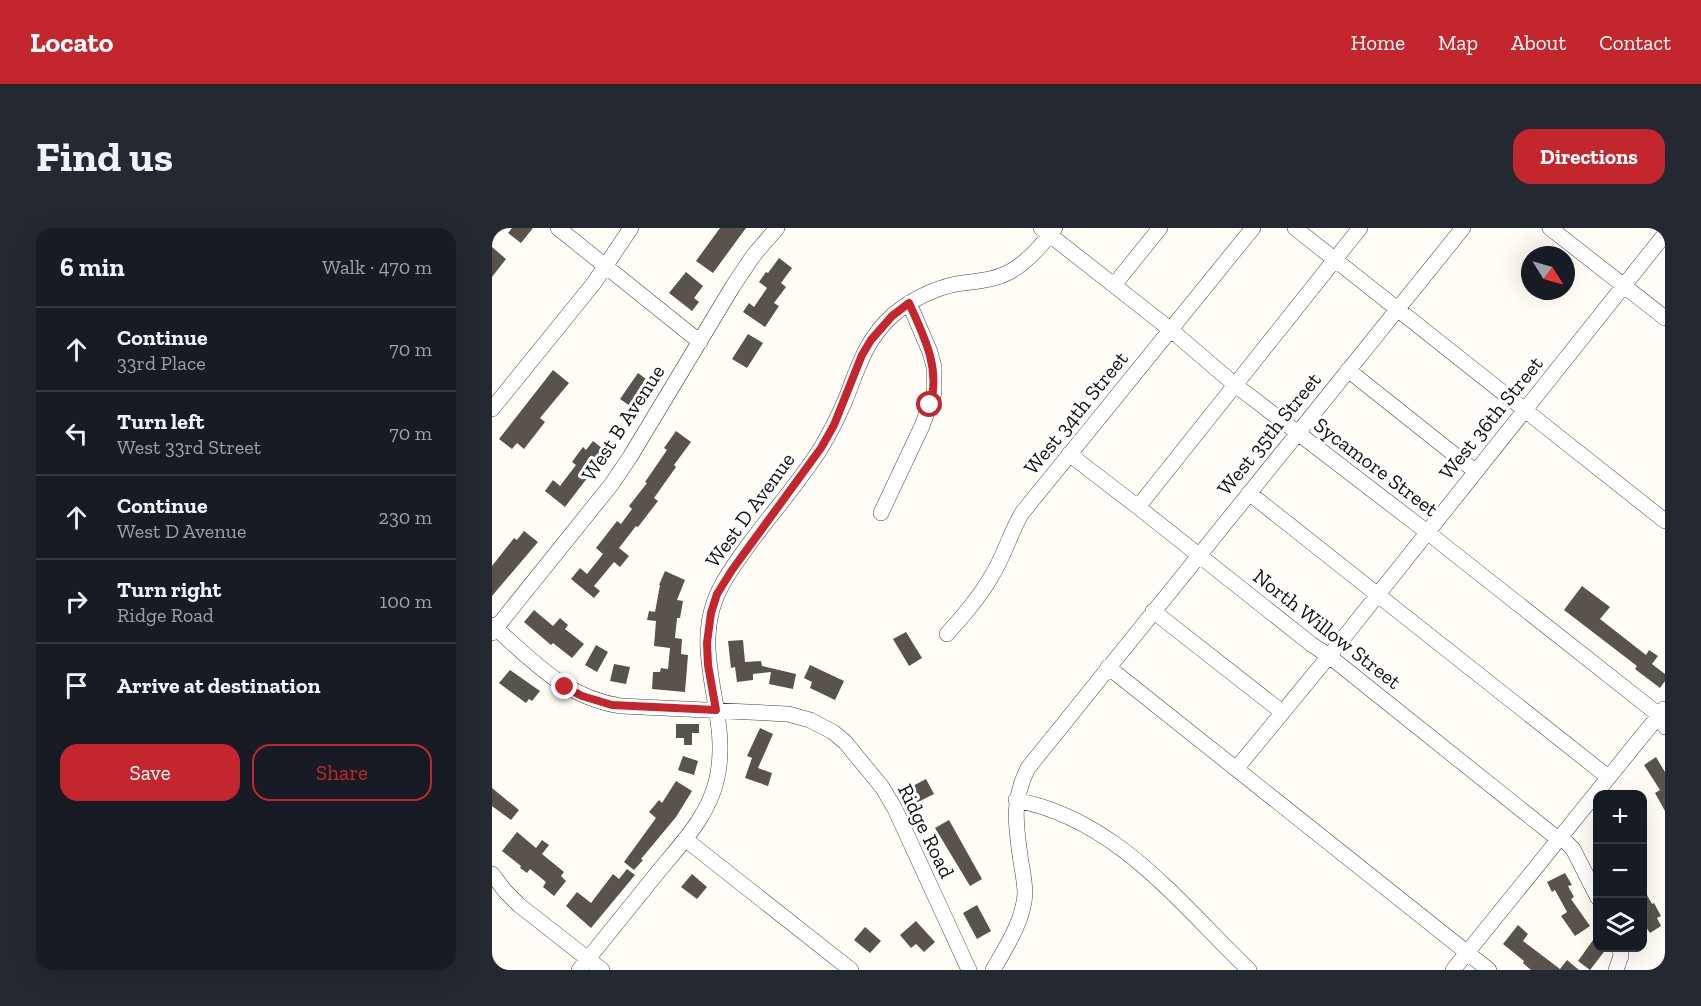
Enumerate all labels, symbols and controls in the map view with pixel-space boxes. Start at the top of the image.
text: Locato [30,26,113,59]
text: Home [1351,30,1405,55]
text: Map [1438,30,1478,55]
text: About [1511,30,1566,55]
text: Contact [1599,30,1671,55]
button: Directions [1513,129,1665,184]
text: Find us [36,131,173,182]
north arrow [1521,246,1575,300]
text: 6 min [60,251,125,283]
text: Walk · 470 m [322,255,432,279]
text: Continue [117,324,208,351]
icon: ahead [60,333,93,366]
text: 70 m [389,337,432,361]
street label: West 34th Street [1018,346,1133,479]
text: 33rd Place [117,351,206,375]
street label: West 36th Street [1433,351,1548,484]
street label: West B Avenue [576,360,670,486]
street label: West 35th Street [1211,367,1326,500]
route start [916,391,942,417]
text: Turn left [117,408,204,435]
street label: Sycamore Street [1309,412,1443,522]
icon: left [60,417,93,450]
text: 70 m [389,421,432,445]
text: West 33rd Street [117,435,261,459]
street label: West D Avenue [700,447,800,572]
text: Continue [117,492,208,519]
icon: ahead [60,501,93,534]
text: 230 m [379,505,432,529]
text: West D Avenue [117,519,246,543]
street label: North Willow Street [1248,563,1406,694]
text: Turn right [117,576,221,603]
icon: right [60,585,93,618]
text: 100 m [379,589,432,613]
text: Ridge Road [117,603,214,627]
icon: arrive [60,669,93,702]
text: Arrive at destination [117,672,320,699]
route end [551,673,577,699]
button: Save [60,744,240,801]
button: Share [252,744,432,801]
street label: Ridge Road [893,780,960,882]
map controls [1593,790,1647,952]
button: + [1593,790,1647,844]
button: − [1593,844,1647,898]
button: layers [1593,898,1647,952]

